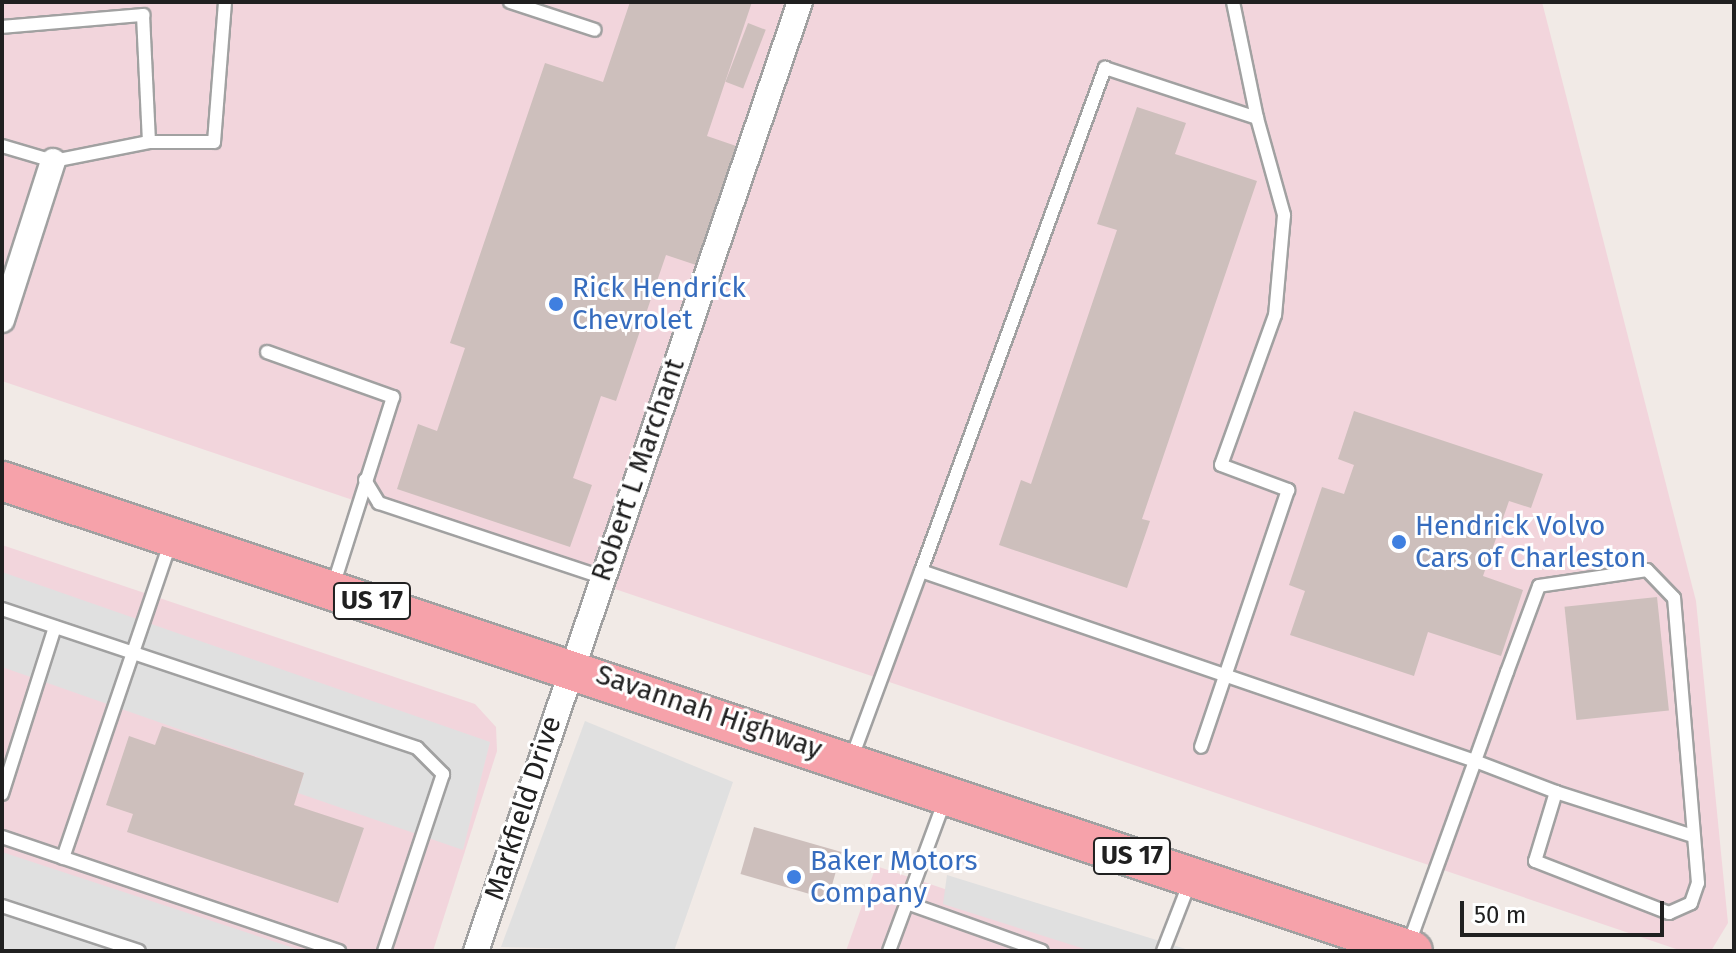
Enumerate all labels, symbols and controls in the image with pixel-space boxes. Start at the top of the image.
place label: Rick Hendrick Chevrolet [572,271,746,337]
marker: Rick Hendrick Chevrolet [547,295,565,313]
street label: Robert L Marchant [584,354,692,586]
place label: Hendrick Volvo Cars of Charleston [1415,509,1646,575]
marker: Hendrick Volvo Cars of Charleston [1390,533,1408,551]
road number: US 17 [332,579,412,623]
street label: Savannah Highway [592,658,826,766]
street label: Markfield Drive [477,712,569,904]
road number: US 17 [1092,834,1172,878]
place label: Baker Motors Company [810,844,977,910]
marker: Baker Motors Company [785,868,803,886]
scale bar [1464,885,1668,935]
text: 50 m [1474,901,1526,929]

